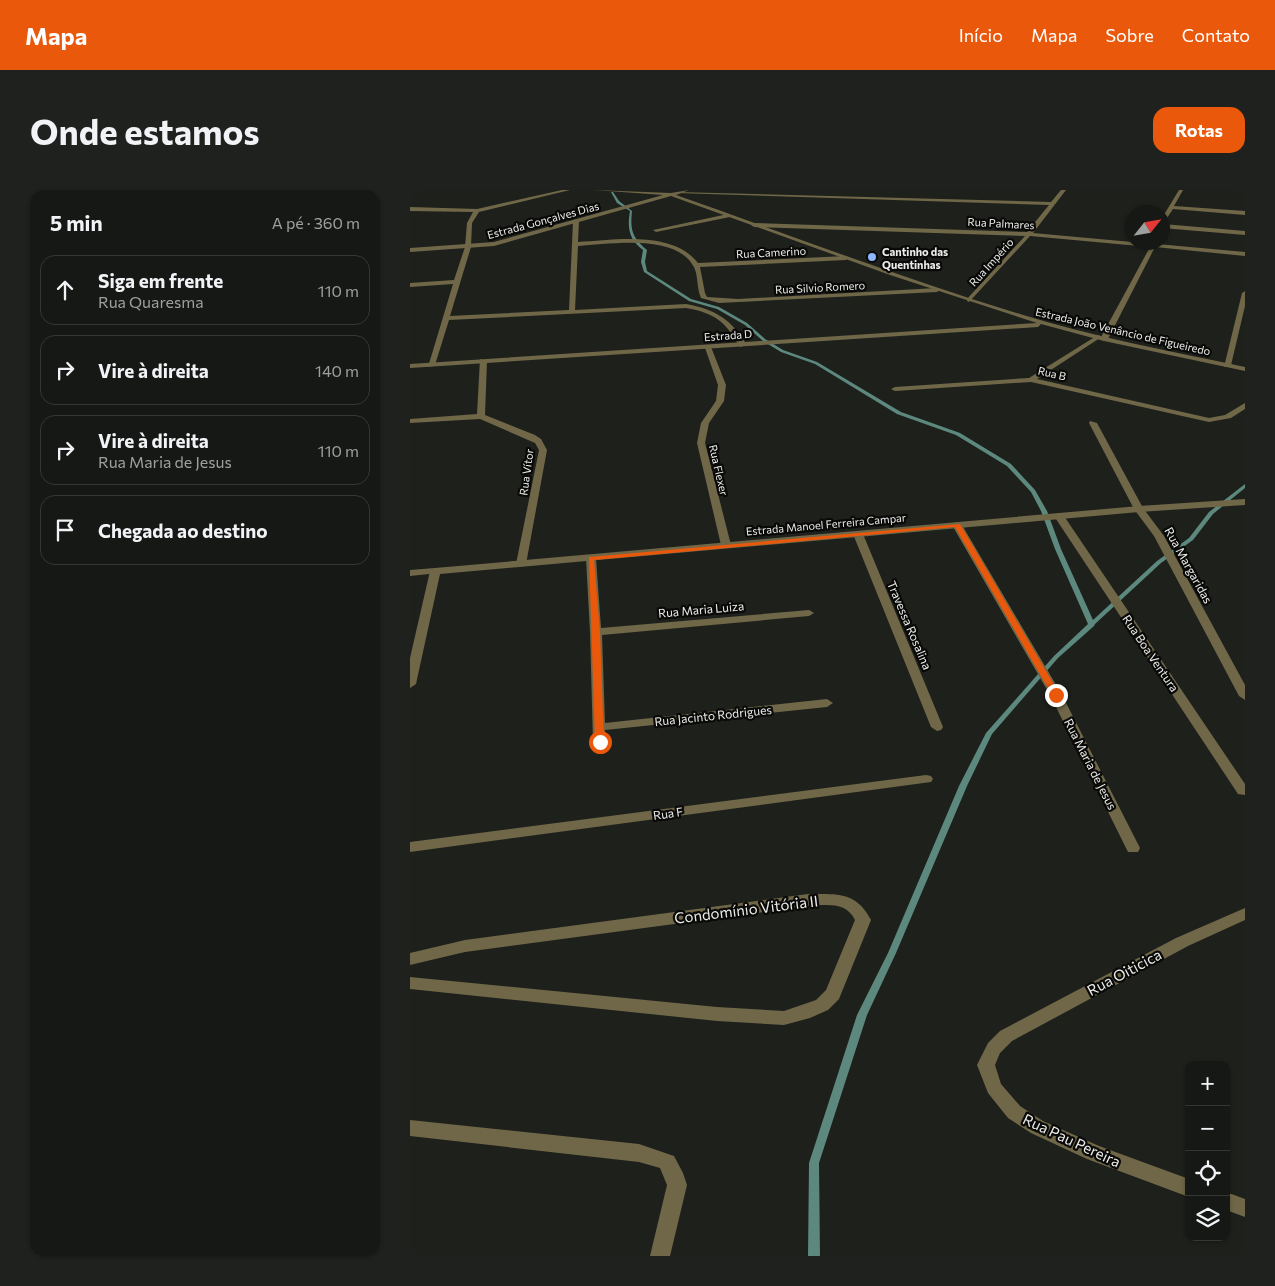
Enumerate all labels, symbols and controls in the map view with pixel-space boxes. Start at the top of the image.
text: Mapa [25,21,87,50]
text: Início [959,24,1003,46]
text: Mapa [1031,24,1077,46]
text: Sobre [1105,24,1154,46]
text: Contato [1182,24,1250,46]
button: Rotas [1153,107,1245,153]
text: Onde estamos [30,109,260,152]
street label: Estrada Gonçalves Dias [486,199,600,241]
north arrow [1125,205,1170,250]
text: 5 min [50,210,103,235]
text: A pé · 360 m [272,213,360,232]
street label: Rua Palmares [967,215,1035,231]
street label: Rua Império [966,235,1016,289]
street label: Rua Camerino [736,244,807,260]
place label: Cantinho das Quentinhas [882,245,948,271]
marker: Cantinho das Quentinhas [866,251,878,263]
text: Siga em frente [98,269,223,292]
icon: ahead [51,276,79,304]
street label: Rua Silvio Romero [775,278,866,296]
text: 110 m [318,281,359,300]
text: Rua Quaresma [98,292,204,311]
street label: Estrada João Venâncio de Figueiredo [1034,305,1212,359]
street label: Estrada D [703,327,753,343]
icon: right [51,356,79,384]
text: Vire à direita [98,359,209,382]
text: 140 m [315,361,359,380]
street label: Rua B [1037,363,1067,383]
text: Vire à direita [98,429,209,452]
icon: right [51,436,79,464]
text: 110 m [318,441,359,460]
street label: Rua Flexer [707,443,731,497]
street label: Rua Vítor [516,447,536,496]
text: Rua Maria de Jesus [98,452,232,471]
street label: Estrada Manoel Ferreira Campar [745,510,907,537]
icon: arrive [51,516,79,544]
text: Chegada ao destino [98,519,268,542]
street label: Rua Margaridas [1162,524,1216,606]
street label: Travessa Rosalina [885,579,935,671]
street label: Rua Maria Luiza [657,598,745,620]
street label: Rua Boa Ventura [1120,612,1182,694]
route end [1045,684,1068,707]
street label: Rua Jacinto Rodrigues [654,702,772,729]
street label: Rua Maria de Jesus [1061,716,1120,812]
route start [589,731,612,754]
street label: Rua F [652,804,684,822]
street label: Condomínio Vitória II [673,891,819,927]
street label: Rua Oiticica [1084,945,1164,999]
map controls [1185,1061,1230,1241]
button: + [1185,1061,1230,1106]
button: − [1185,1106,1230,1151]
street label: Rua Pau Pereira [1020,1109,1124,1171]
button: locate [1185,1151,1230,1196]
button: layers [1185,1196,1230,1241]

